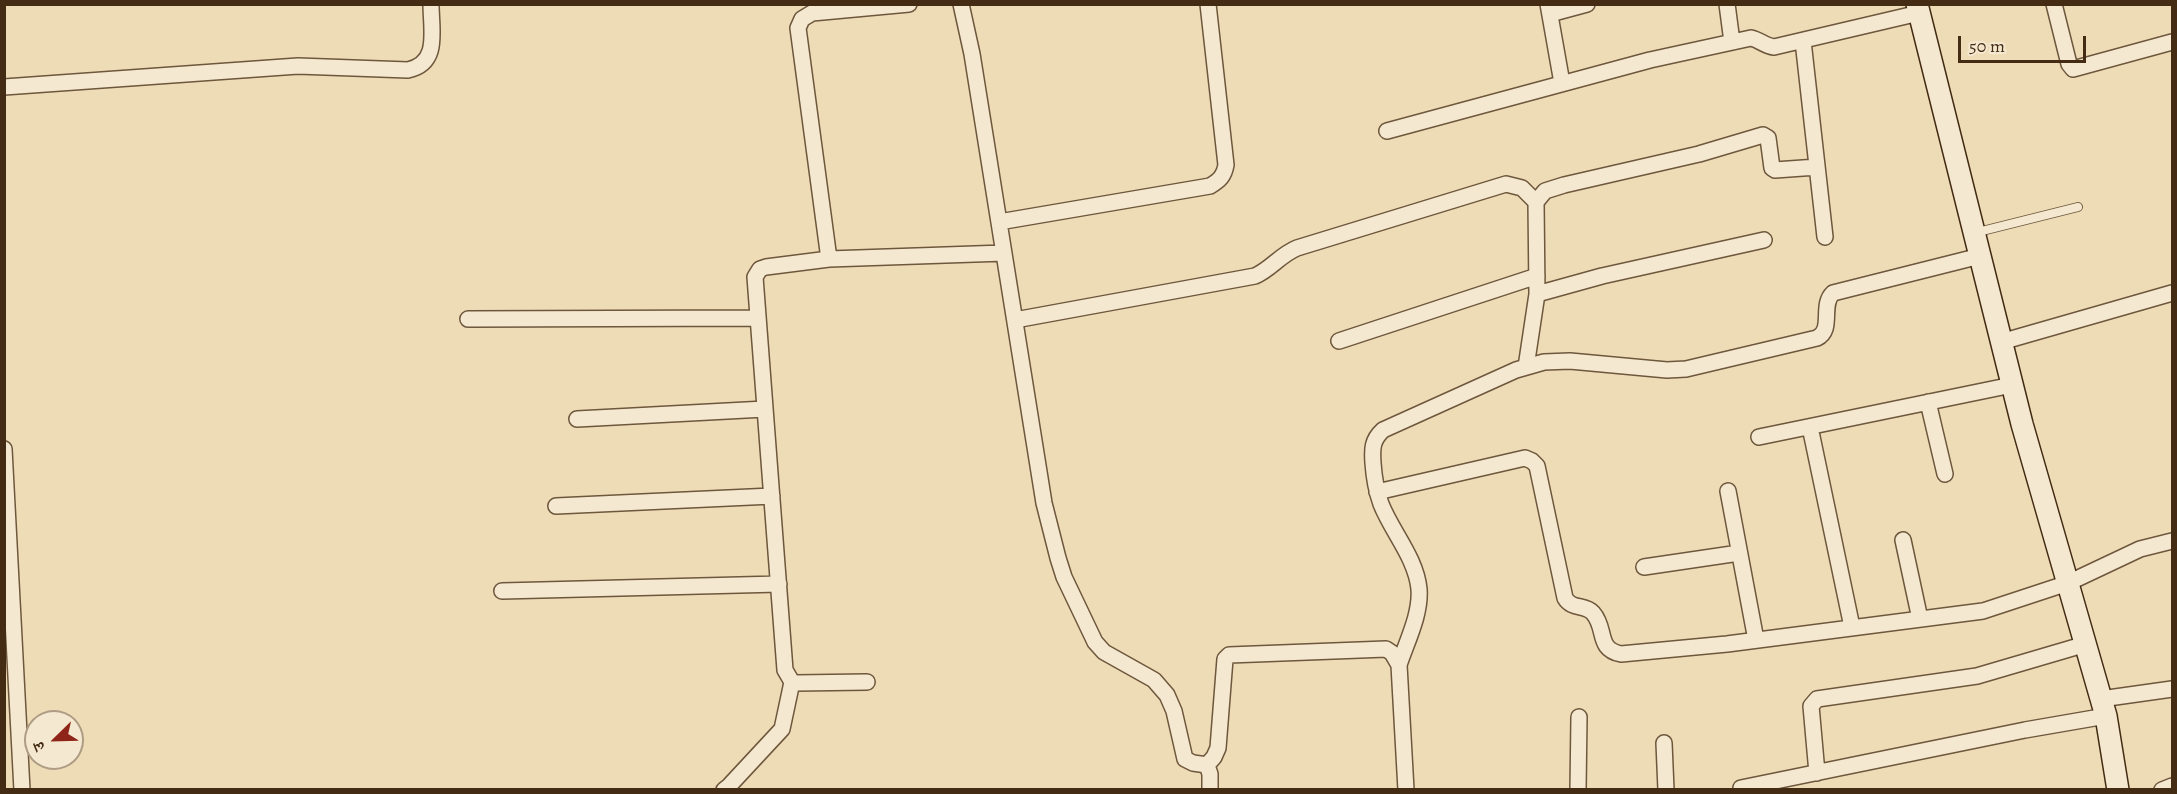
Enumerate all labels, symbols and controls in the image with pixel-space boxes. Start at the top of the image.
scale bar [1961,24,2088,62]
text: 50 m [1969,34,2005,58]
north arrow [24,710,84,770]
text: उ [28,738,51,754]

